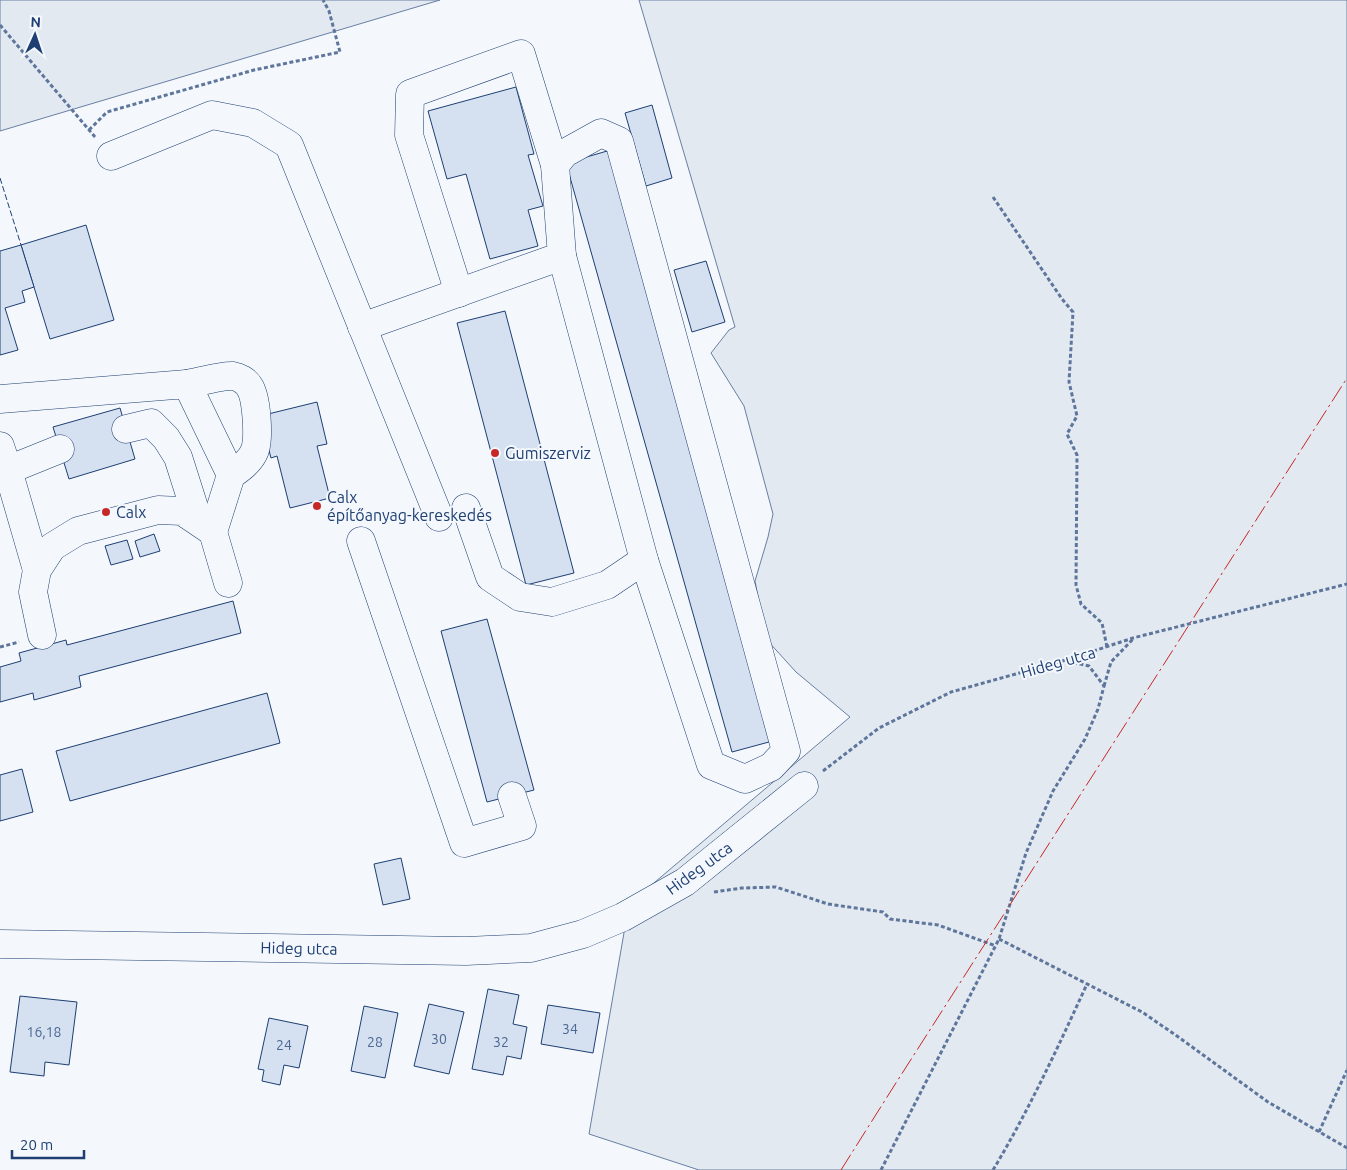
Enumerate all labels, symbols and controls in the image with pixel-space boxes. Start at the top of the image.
north arrow [10,10,60,60]
text: N [30,14,41,30]
place label: Gumiszerviz [505,444,591,462]
marker: Gumiszerviz [489,447,501,459]
place label: Calx építőanyag-kereskedés [327,488,492,524]
marker: Calx építőanyag-kereskedés [311,500,323,512]
place label: Calx [116,503,146,521]
marker: Calx [100,506,112,518]
street label: Hideg utca [1018,643,1098,681]
street label: Hideg utca [663,838,735,898]
street label: Hideg utca [260,938,338,958]
house number: 34 [562,1021,578,1037]
house number: 16,18 [26,1024,62,1040]
house number: 30 [431,1031,447,1047]
house number: 28 [367,1034,383,1050]
house number: 32 [493,1034,509,1050]
house number: 24 [276,1037,292,1053]
scale bar [12,1128,85,1160]
text: 20 m [20,1136,53,1153]

